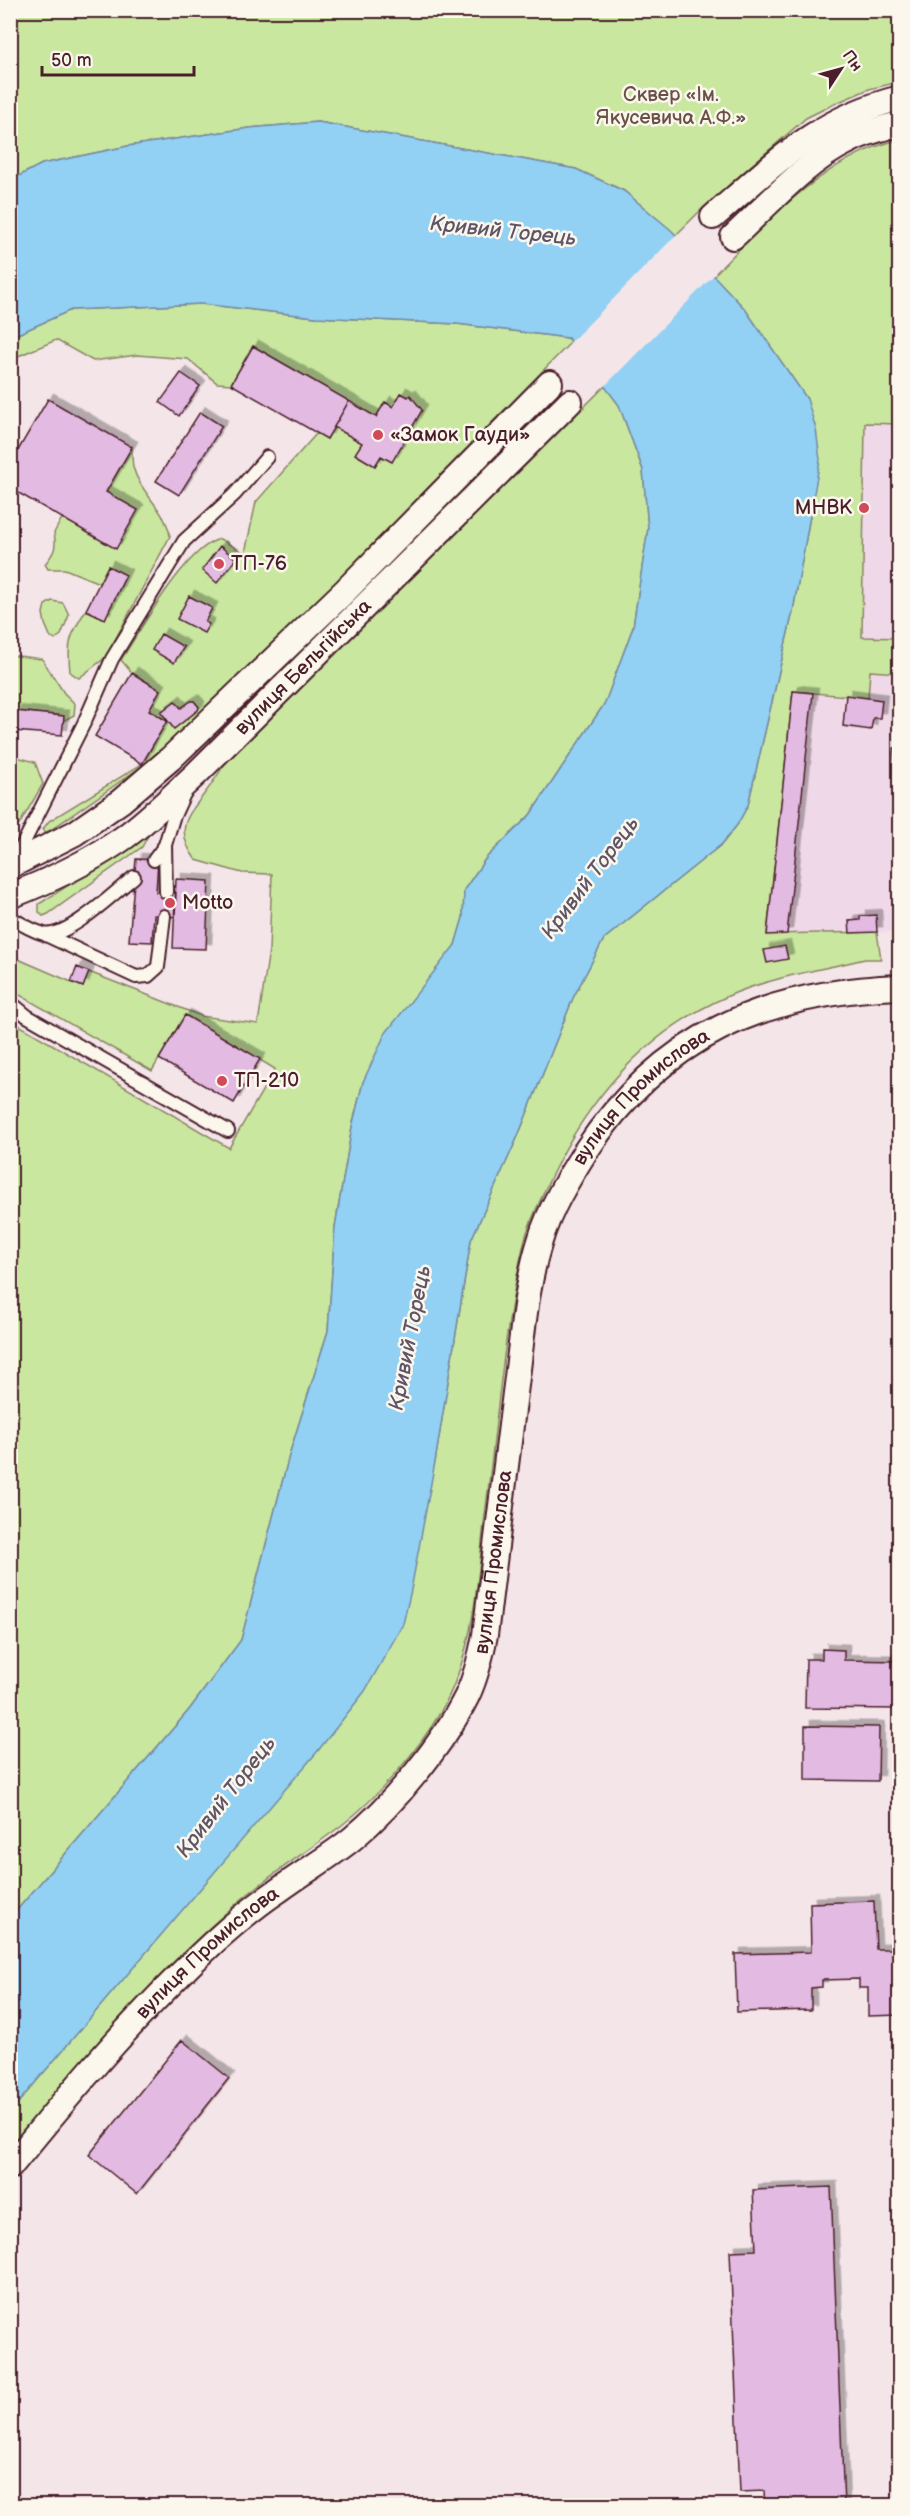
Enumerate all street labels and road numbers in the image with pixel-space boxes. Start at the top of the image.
street label: вулиця Бельгійська [230,594,377,740]
street label: вулиця Промислова [568,1024,714,1170]
street label: вулиця Промислова [469,1469,517,1657]
street label: вулиця Промислова [131,1881,284,2024]

